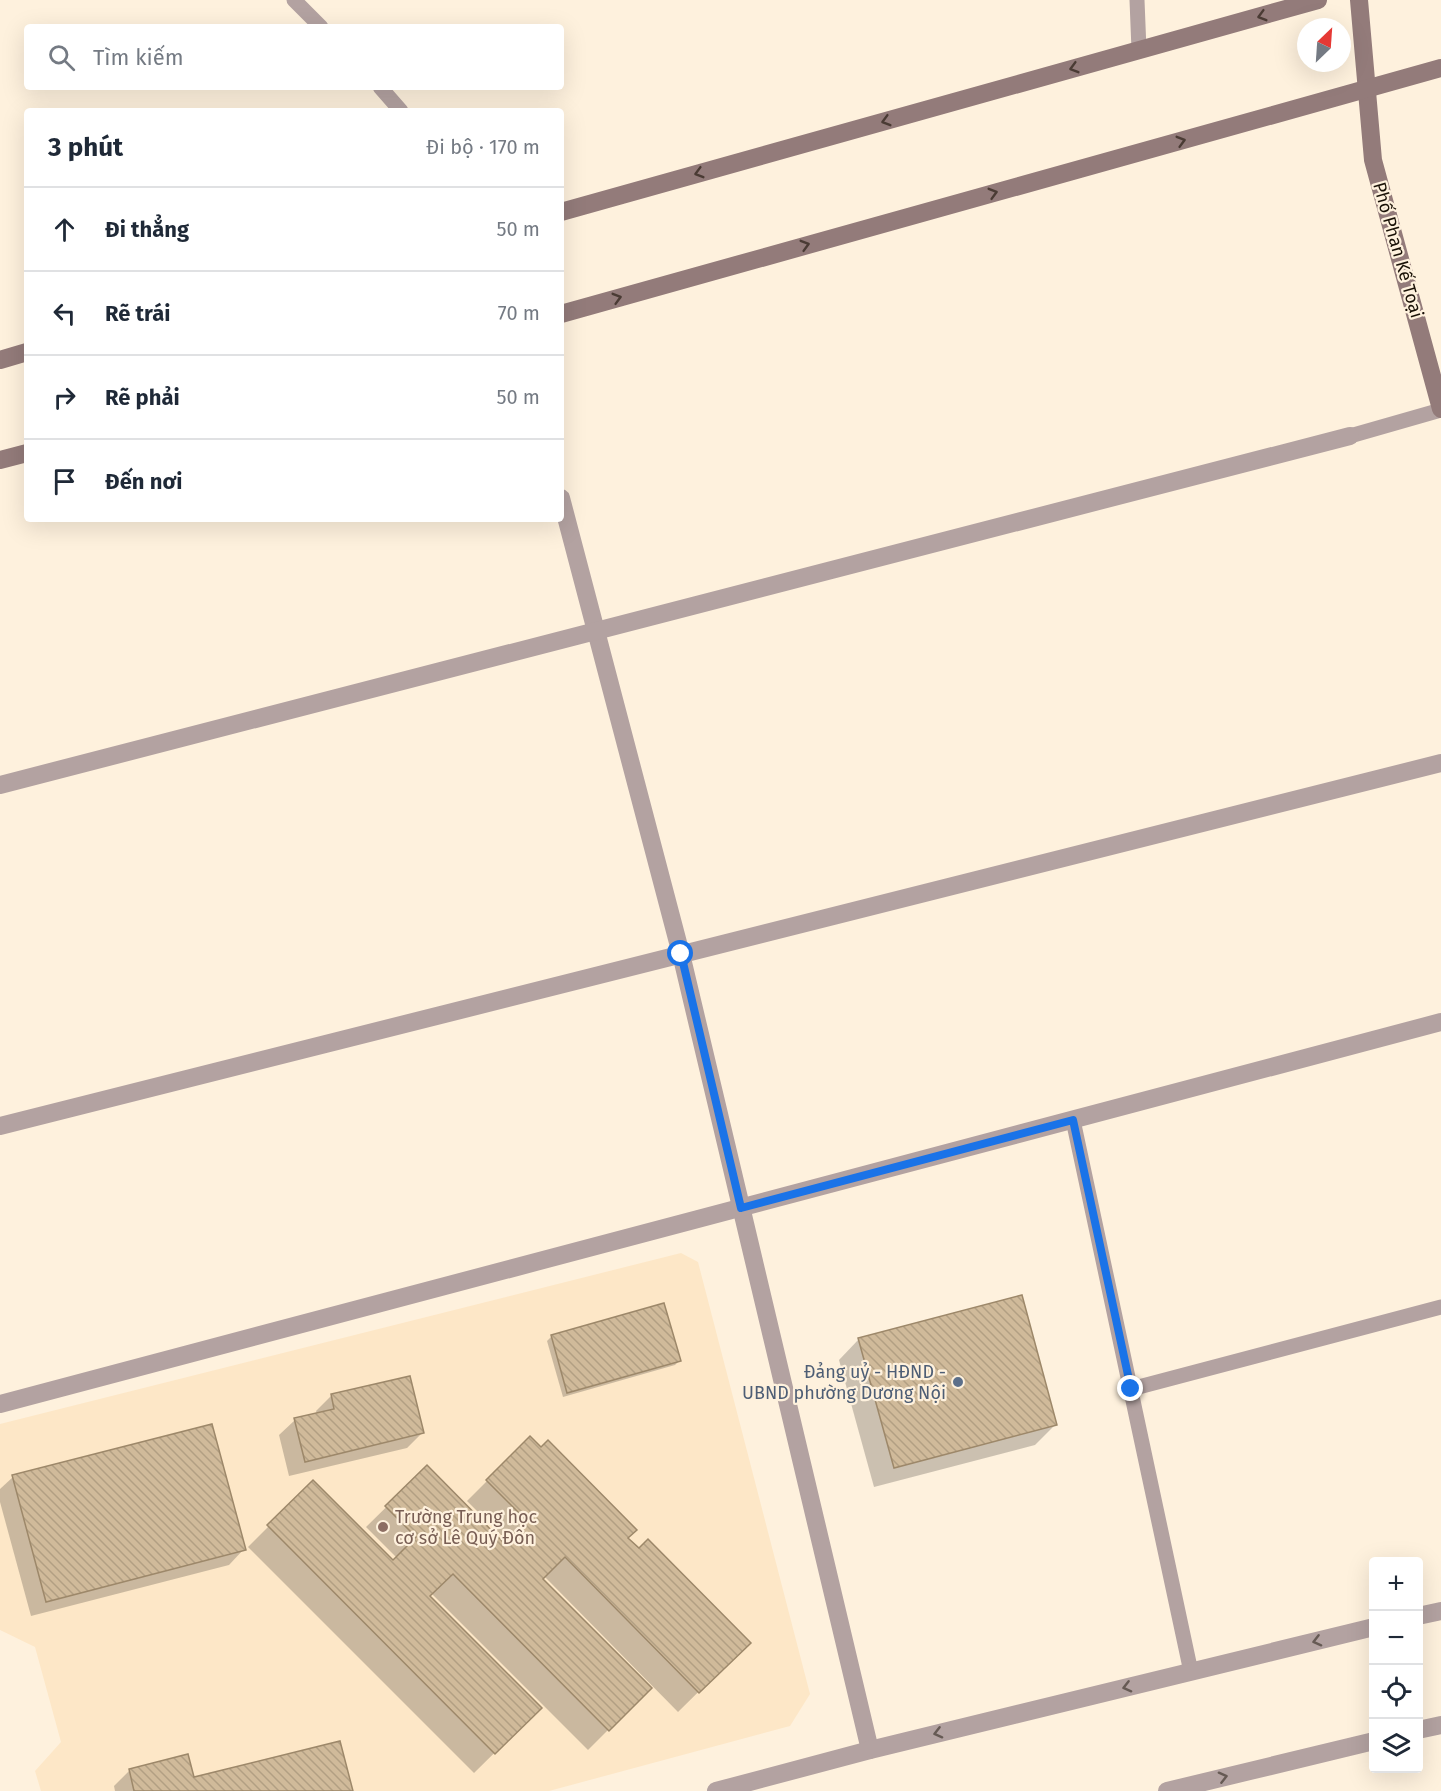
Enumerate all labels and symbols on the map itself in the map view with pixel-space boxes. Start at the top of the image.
one-way arrow [1257,9,1268,21]
north arrow [1297,18,1351,72]
one-way arrow [1069,61,1079,74]
one-way arrow [881,114,892,126]
one-way arrow [1175,136,1186,148]
one-way arrow [694,166,704,178]
street label: Phố Phan Kế Toại [1368,180,1428,320]
one-way arrow [987,188,998,200]
one-way arrow [800,240,810,253]
one-way arrow [611,293,622,305]
route start [667,940,693,966]
place label: Đảng uỷ - HĐND - UBND phường Dương Nội [742,1361,946,1404]
marker: Đảng uỷ - HĐND - UBND phường Dương Nội [951,1375,965,1389]
route end [1117,1375,1143,1401]
place label: Trường Trung học cơ sở Lê Quý Đôn [395,1506,537,1549]
marker: Trường Trung học cơ sở Lê Quý Đôn [376,1520,390,1534]
one-way arrow [1312,1634,1322,1647]
one-way arrow [1122,1680,1132,1693]
one-way arrow [933,1726,943,1739]
one-way arrow [1218,1772,1228,1785]

